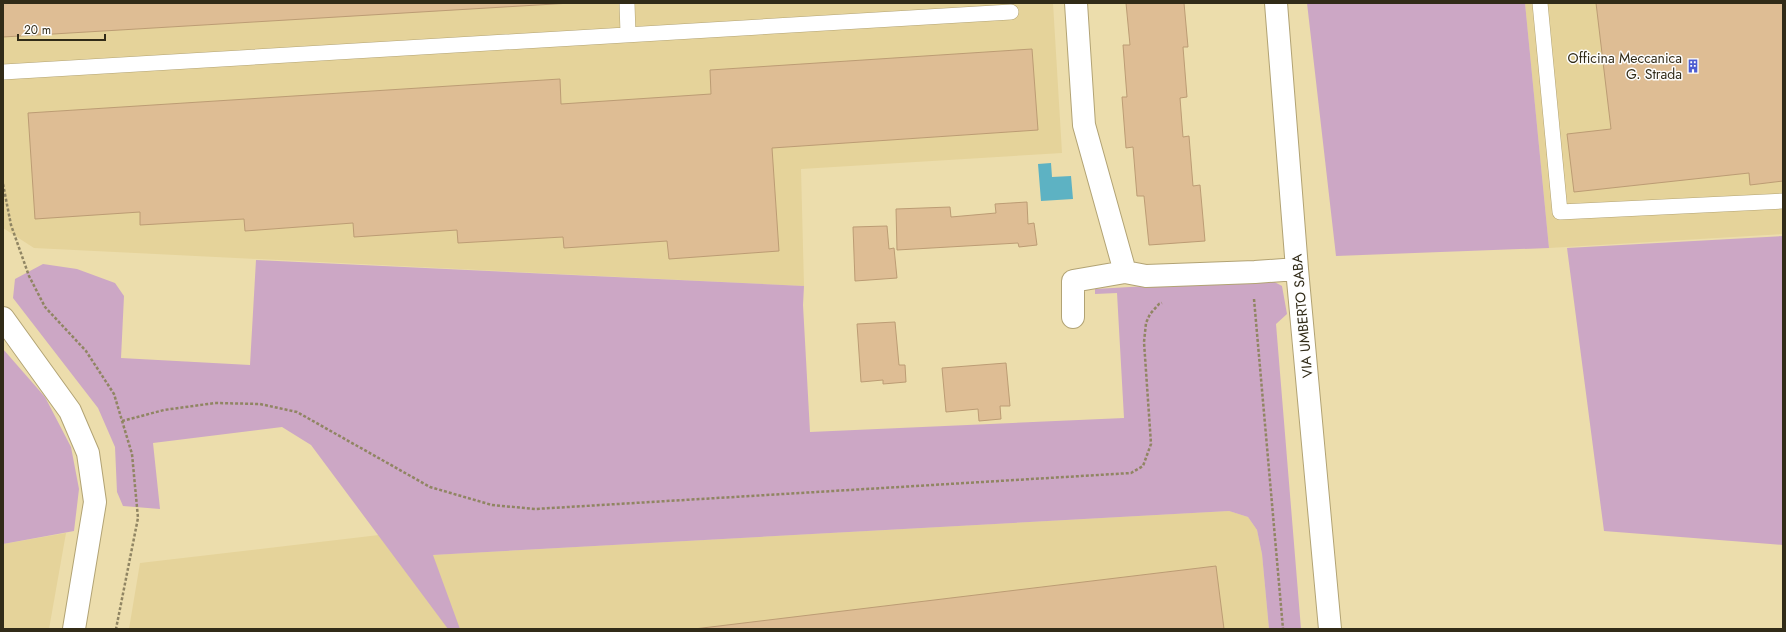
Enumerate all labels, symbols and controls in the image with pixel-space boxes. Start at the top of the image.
scale bar [18,16,105,42]
text: 20 m [24,21,51,39]
place label: Officina Meccanica G. Strada [1568,48,1682,84]
building icon: Officina Meccanica G. Strada [1685,58,1701,74]
street label: VIA UMBERTO SABA [1287,252,1317,379]

